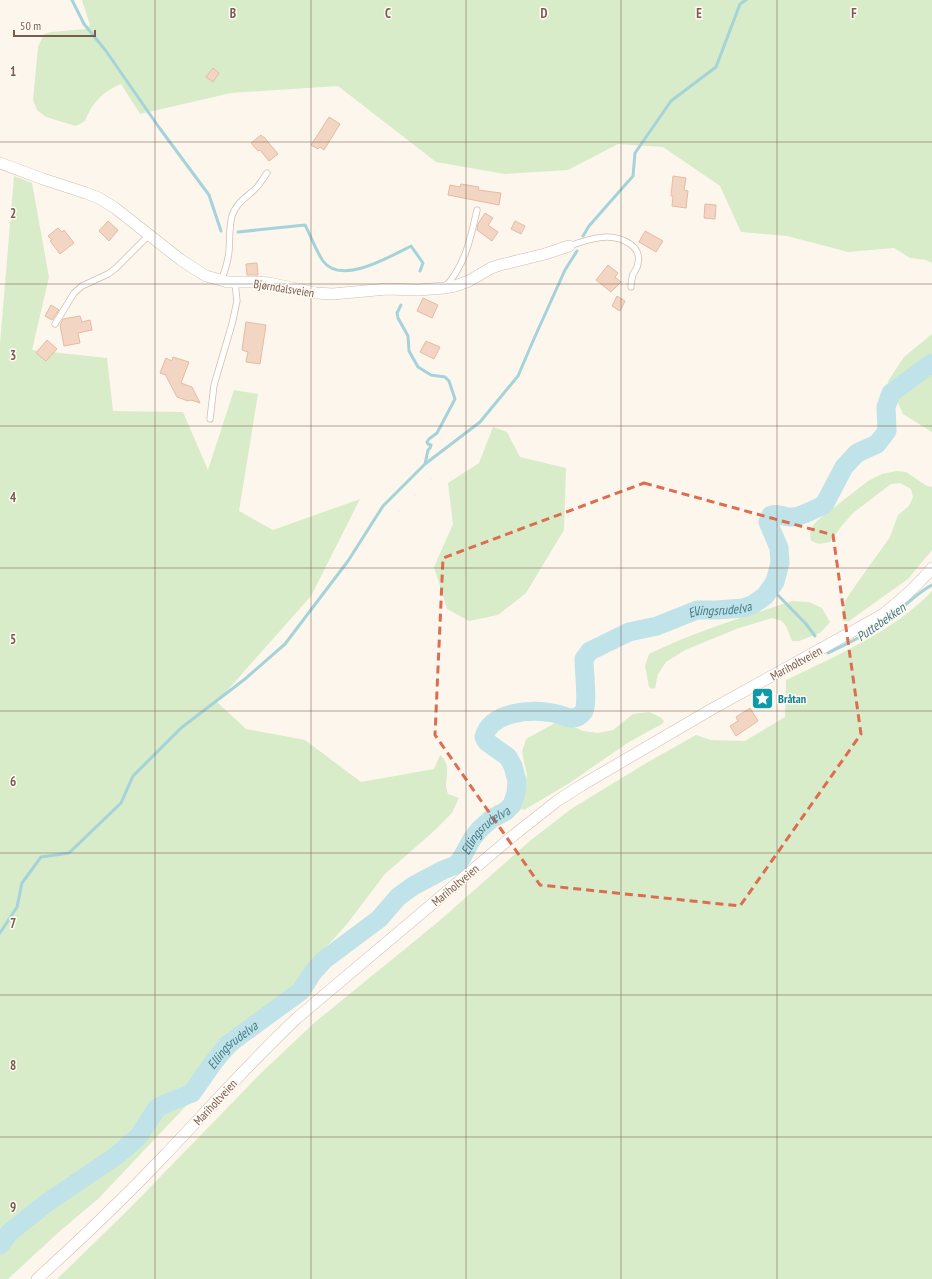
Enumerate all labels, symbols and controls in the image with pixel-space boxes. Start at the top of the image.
text: B [230,5,236,22]
text: C [385,5,391,22]
text: D [541,5,548,22]
text: E [696,5,702,22]
text: F [851,5,857,22]
scale bar [14,12,95,38]
text: 50 m [20,18,41,33]
text: 1 [10,63,16,80]
text: 2 [10,205,16,222]
street label: Bjørndalsveien [253,276,315,300]
text: 3 [10,347,16,364]
text: 4 [10,489,17,506]
water label: Ellingsrudelva [685,597,754,621]
water label: Puttebekken [853,598,910,645]
text: 5 [10,631,16,648]
street label: Mariholtveien [767,643,825,683]
place icon: Bråtan [750,685,776,711]
place label: Bråtan [778,691,806,706]
text: 6 [10,773,16,790]
water label: Ellingsrudelva [457,802,515,857]
street label: Mariholtveien [428,861,482,909]
text: 7 [10,915,16,932]
water label: Ellingsrudelva [203,1017,261,1072]
text: 8 [10,1057,16,1074]
street label: Mariholtveien [190,1076,240,1128]
text: 9 [10,1199,16,1216]

